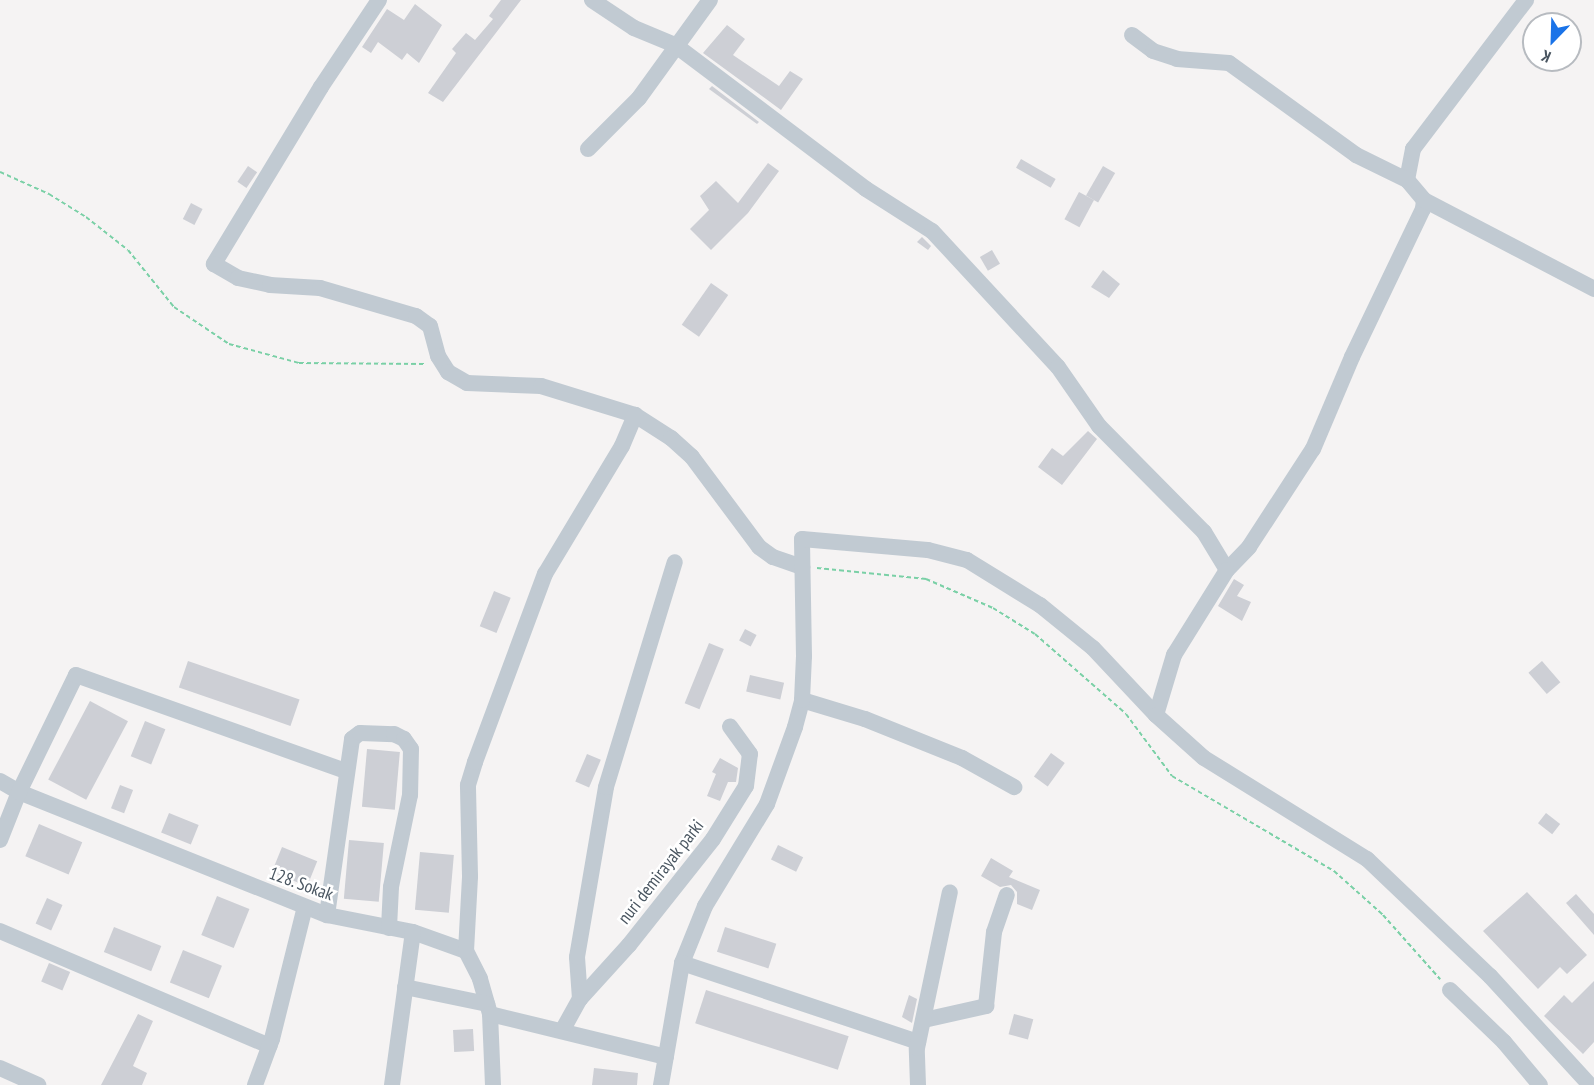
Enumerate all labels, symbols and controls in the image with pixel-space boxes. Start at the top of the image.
north arrow [1522,12,1582,72]
text: K [1538,46,1553,68]
street label: nuri demirayak parki [613,815,709,929]
street label: 128. Sokak [265,862,337,906]

